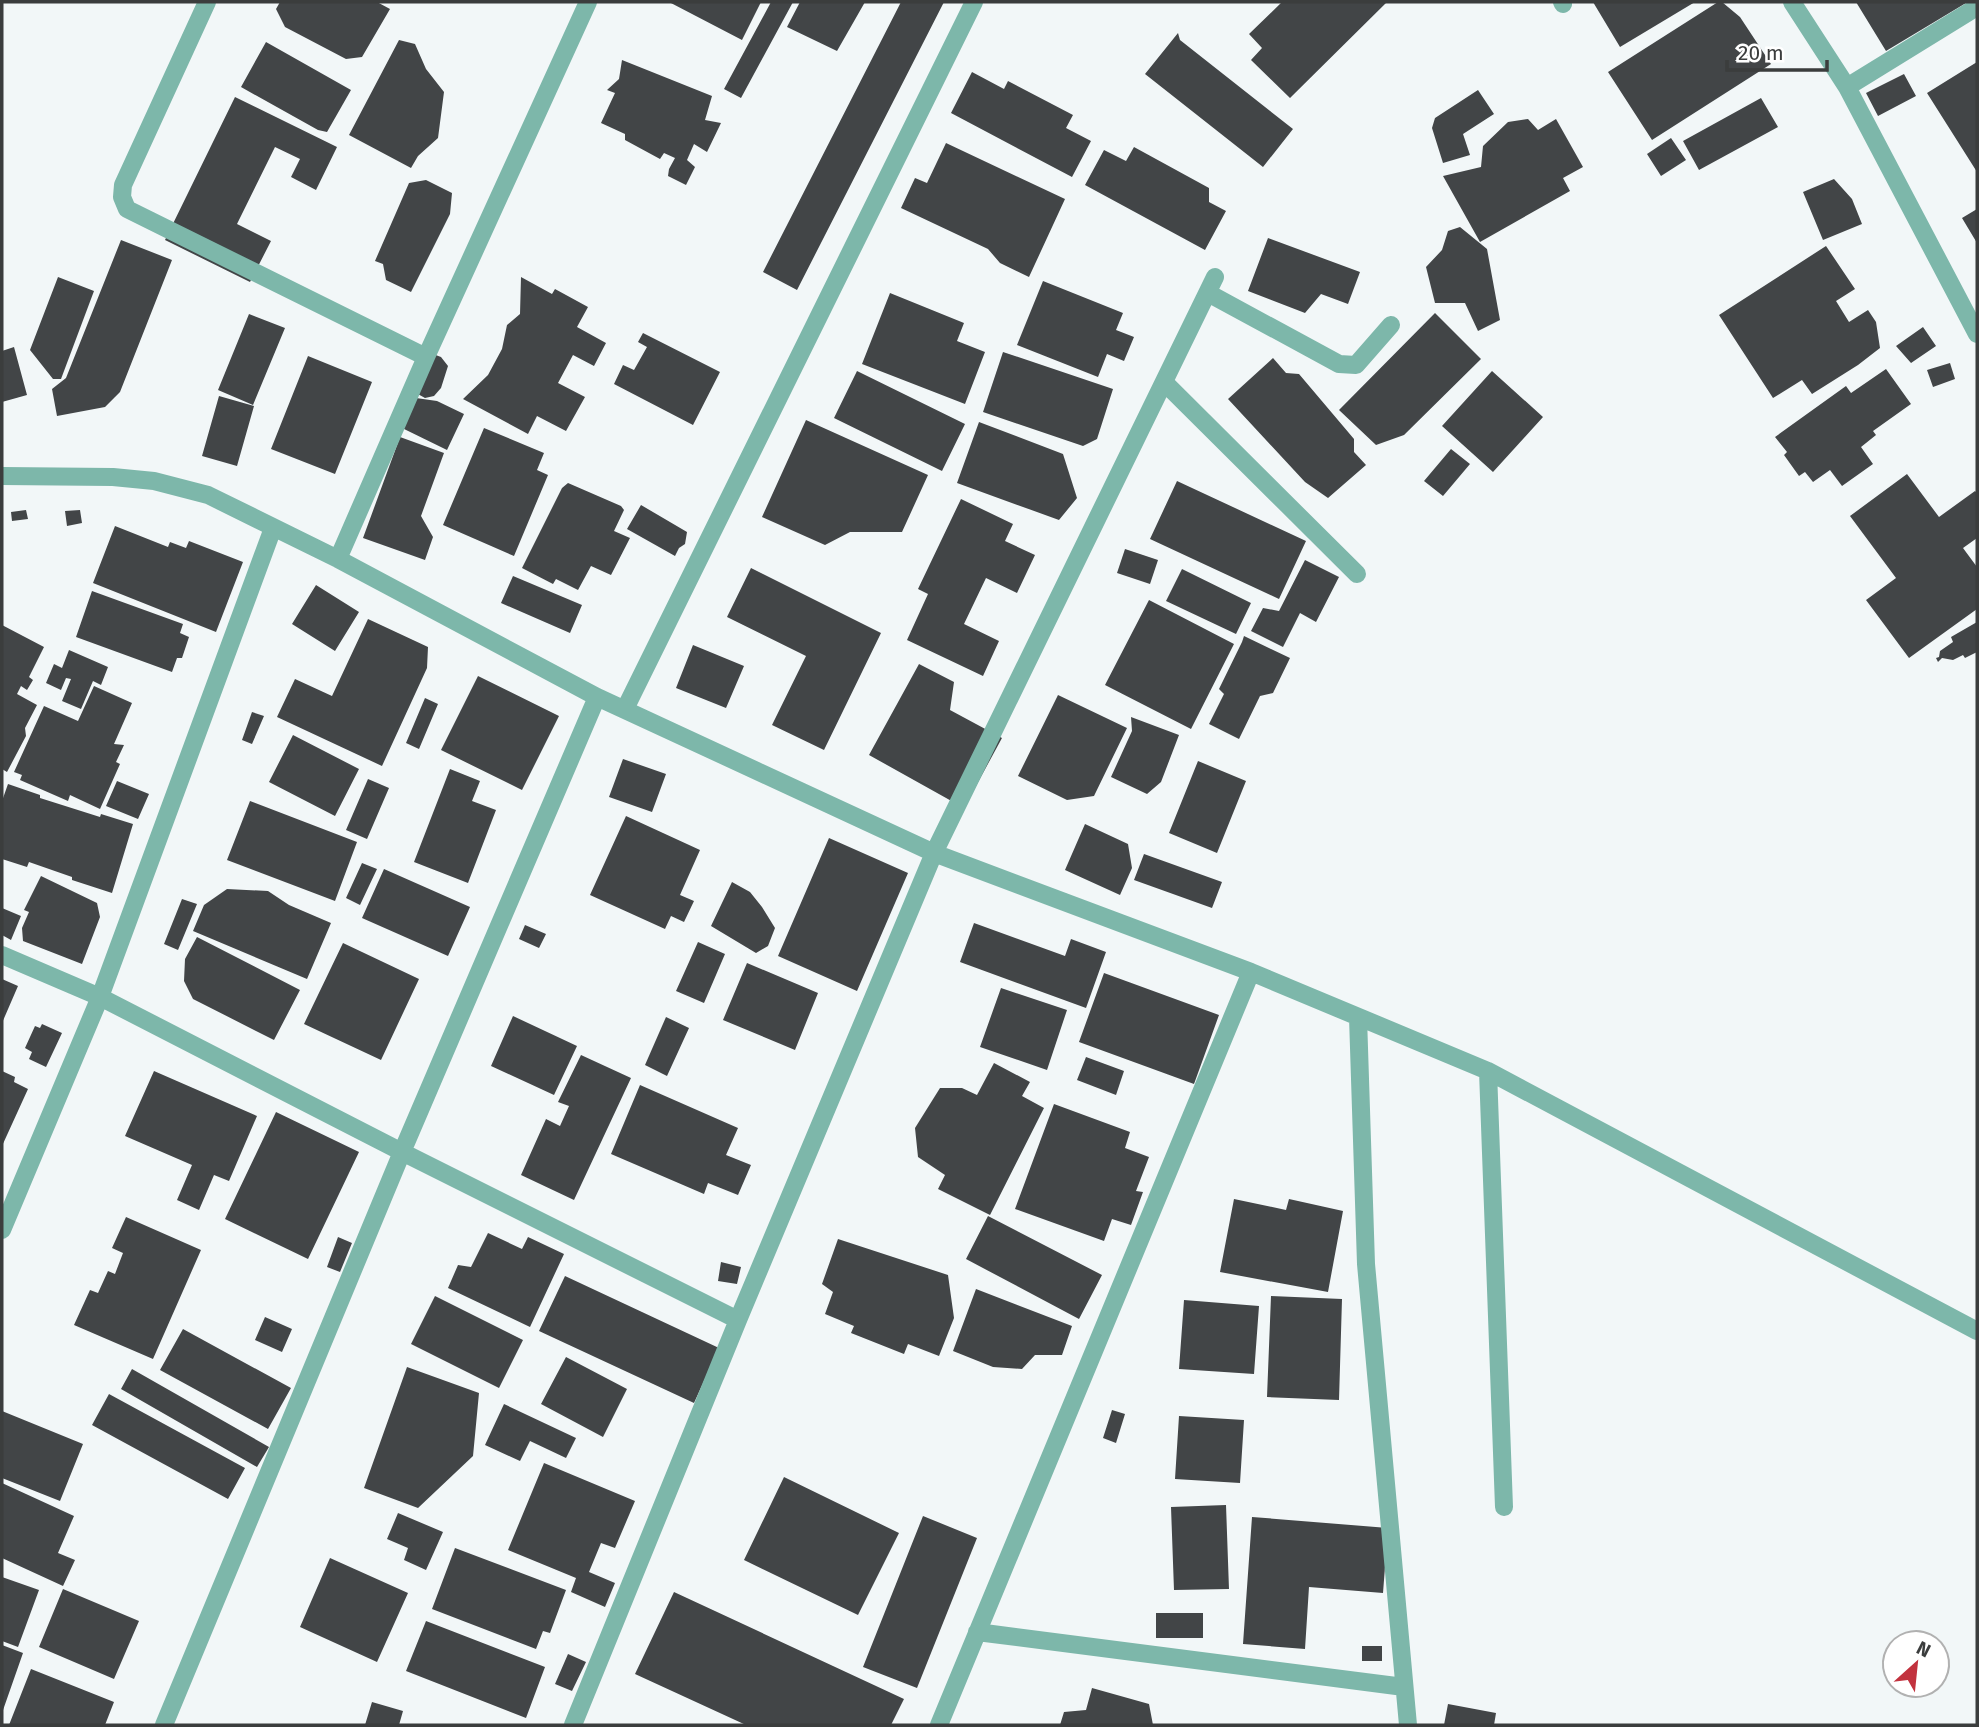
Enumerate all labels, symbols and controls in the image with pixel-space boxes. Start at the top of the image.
scale bar [1727,28,1827,72]
text: 20 m [1738,40,1784,66]
north arrow [1881,1629,1951,1699]
text: N [1913,1636,1934,1662]

